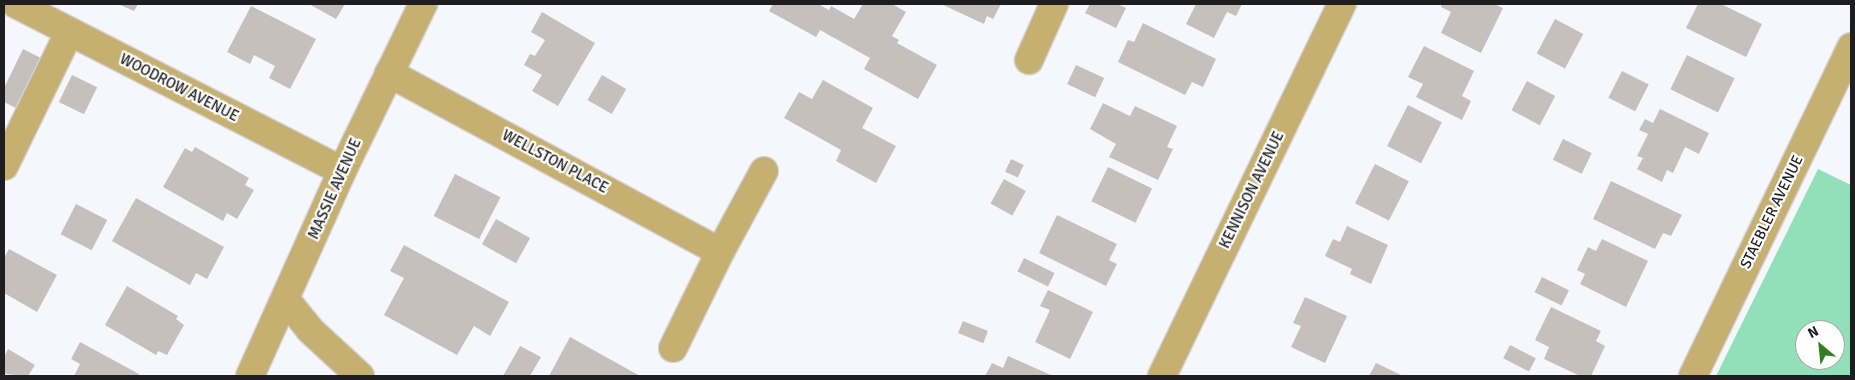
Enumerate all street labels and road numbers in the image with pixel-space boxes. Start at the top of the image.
street label: WOODROW AVENUE [117,50,241,126]
street label: WELLSTON PLACE [499,126,611,198]
street label: KENNISON AVENUE [1216,128,1288,252]
street label: MASSIE AVENUE [305,136,365,242]
street label: STAEBLER AVENUE [1737,152,1807,272]

